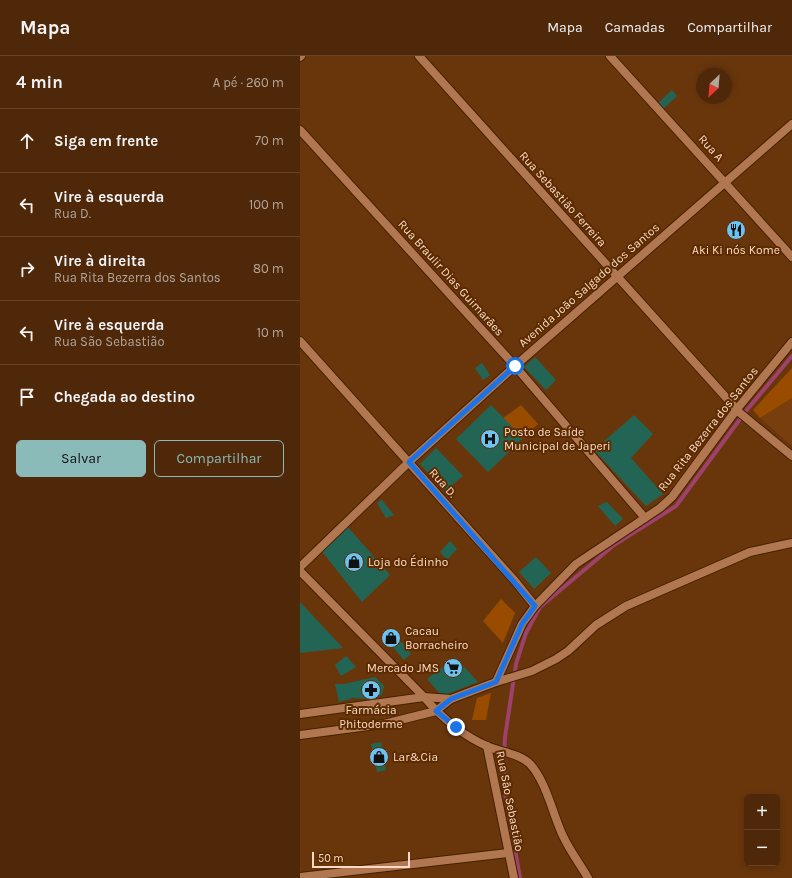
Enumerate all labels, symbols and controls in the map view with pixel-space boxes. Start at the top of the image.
text: Mapa [20,17,70,39]
text: Mapa [547,19,583,36]
text: Camadas [605,19,665,36]
text: Compartilhar [687,19,772,36]
north arrow [696,68,732,104]
text: 4 min [16,72,63,92]
text: A pé · 260 m [213,75,284,90]
icon: ahead [16,130,38,152]
text: Siga em frente [54,132,158,150]
street label: Rua A [695,132,727,164]
text: 70 m [255,133,284,148]
street label: Rua Sebastião Ferreira [517,149,609,249]
text: Vire à esquerda [54,188,164,206]
icon: left [16,194,38,216]
text: 100 m [249,197,284,212]
text: Rua D. [54,206,91,221]
street label: Rua Braulir Dias Guimarães [395,217,507,339]
restaurant icon: Aki Ki nós Kome [725,219,747,241]
street label: Avenida João Salgado dos Santos [516,220,662,350]
place label: Aki Ki nós Kome [692,243,780,257]
text: Vire à direita [54,252,146,270]
icon: right [16,258,38,280]
text: 80 m [253,261,284,276]
text: Rua Rita Bezerra dos Santos [54,270,221,285]
text: Vire à esquerda [54,316,164,334]
icon: left [16,322,38,344]
text: 10 m [257,325,284,340]
text: Rua São Sebastião [54,334,165,349]
route start [506,357,524,375]
street label: Rua Rita Bezerra dos Santos [655,364,761,494]
icon: arrive [16,386,38,408]
text: Chegada ao destino [54,388,195,406]
place label: Posto de Saíde Municipal de Japeri [504,425,611,453]
hospital icon: Posto de Saíde Municipal de Japeri [479,428,501,450]
button: Salvar [16,440,146,477]
button: Compartilhar [154,440,284,477]
street label: Rua D. [426,466,460,500]
shop icon: Loja do Édinho [343,551,365,573]
place label: Loja do Édinho [368,554,448,569]
place label: Cacau Borracheiro [405,624,468,652]
shop icon: Cacau Borracheiro [380,627,402,649]
supermarket icon: Mercado JMS [442,657,464,679]
place label: Mercado JMS [367,661,439,675]
pharmacy icon: Farmácia Phitoderme [360,679,382,701]
place label: Farmácia Phitoderme [339,703,403,731]
route end [447,718,465,736]
shop icon: Lar&Cia [368,746,390,768]
place label: Lar&Cia [393,750,438,764]
street label: Rua São Sebastião [493,750,527,852]
map controls [744,794,780,866]
button: + [744,794,780,830]
button: − [744,830,780,866]
scale bar [312,850,410,869]
text: 50 m [318,852,344,865]

